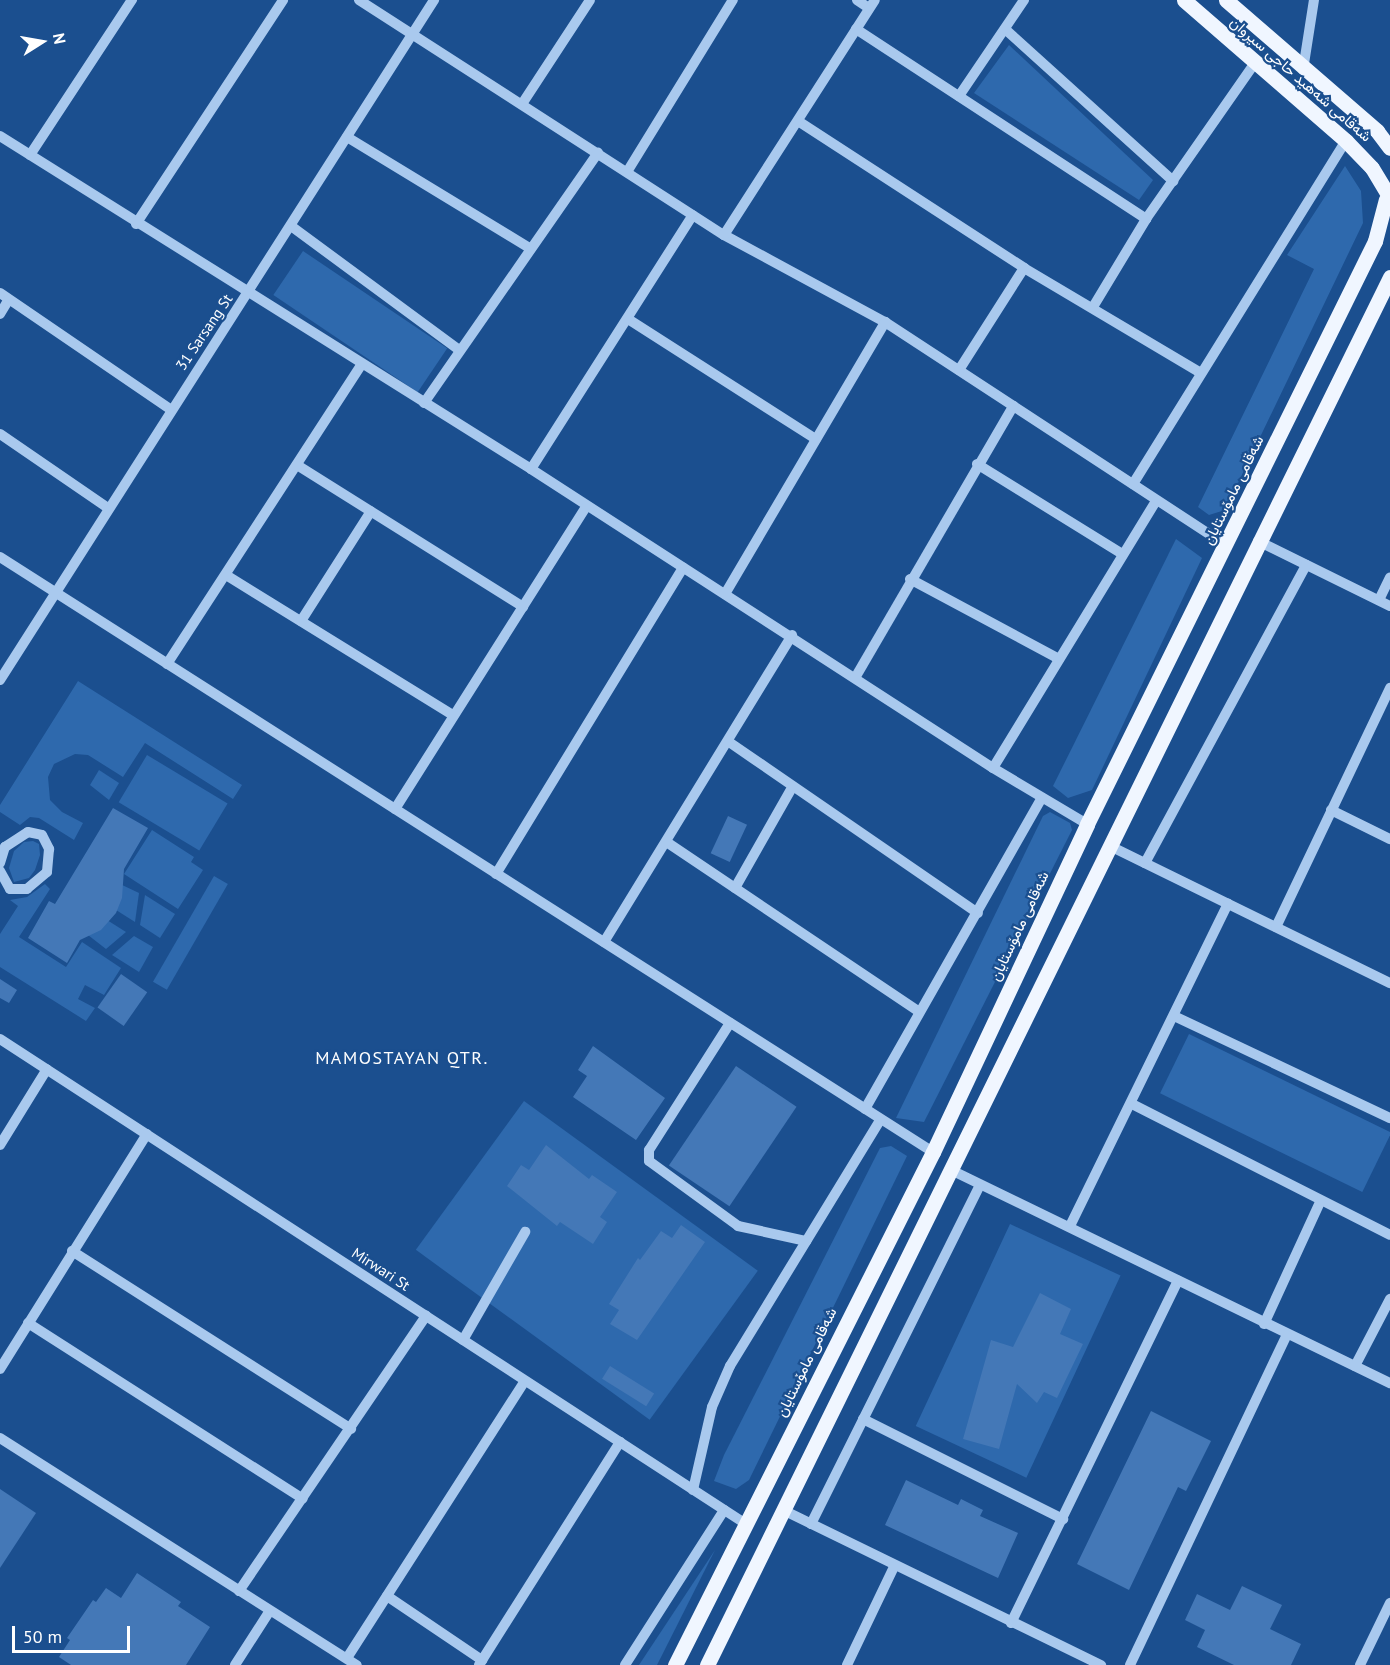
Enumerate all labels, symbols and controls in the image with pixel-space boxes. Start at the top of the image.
north arrow [12,12,72,72]
street label: شەقامی شەهید حاجی سیروان [1227,13,1375,145]
text: N [49,31,70,46]
street label: 31 Sarsang St [172,291,236,373]
street label: شەقامی مامۆستایان [1199,432,1267,548]
street label: شەقامی مامۆستایان [986,868,1052,984]
district label: MAMOSTAYAN QTR. [315,1047,489,1069]
street label: Mirwari St [349,1244,413,1294]
street label: شەقامی مامۆستایان [772,1304,840,1420]
scale bar [15,1614,134,1652]
text: 50 m [23,1625,62,1648]

